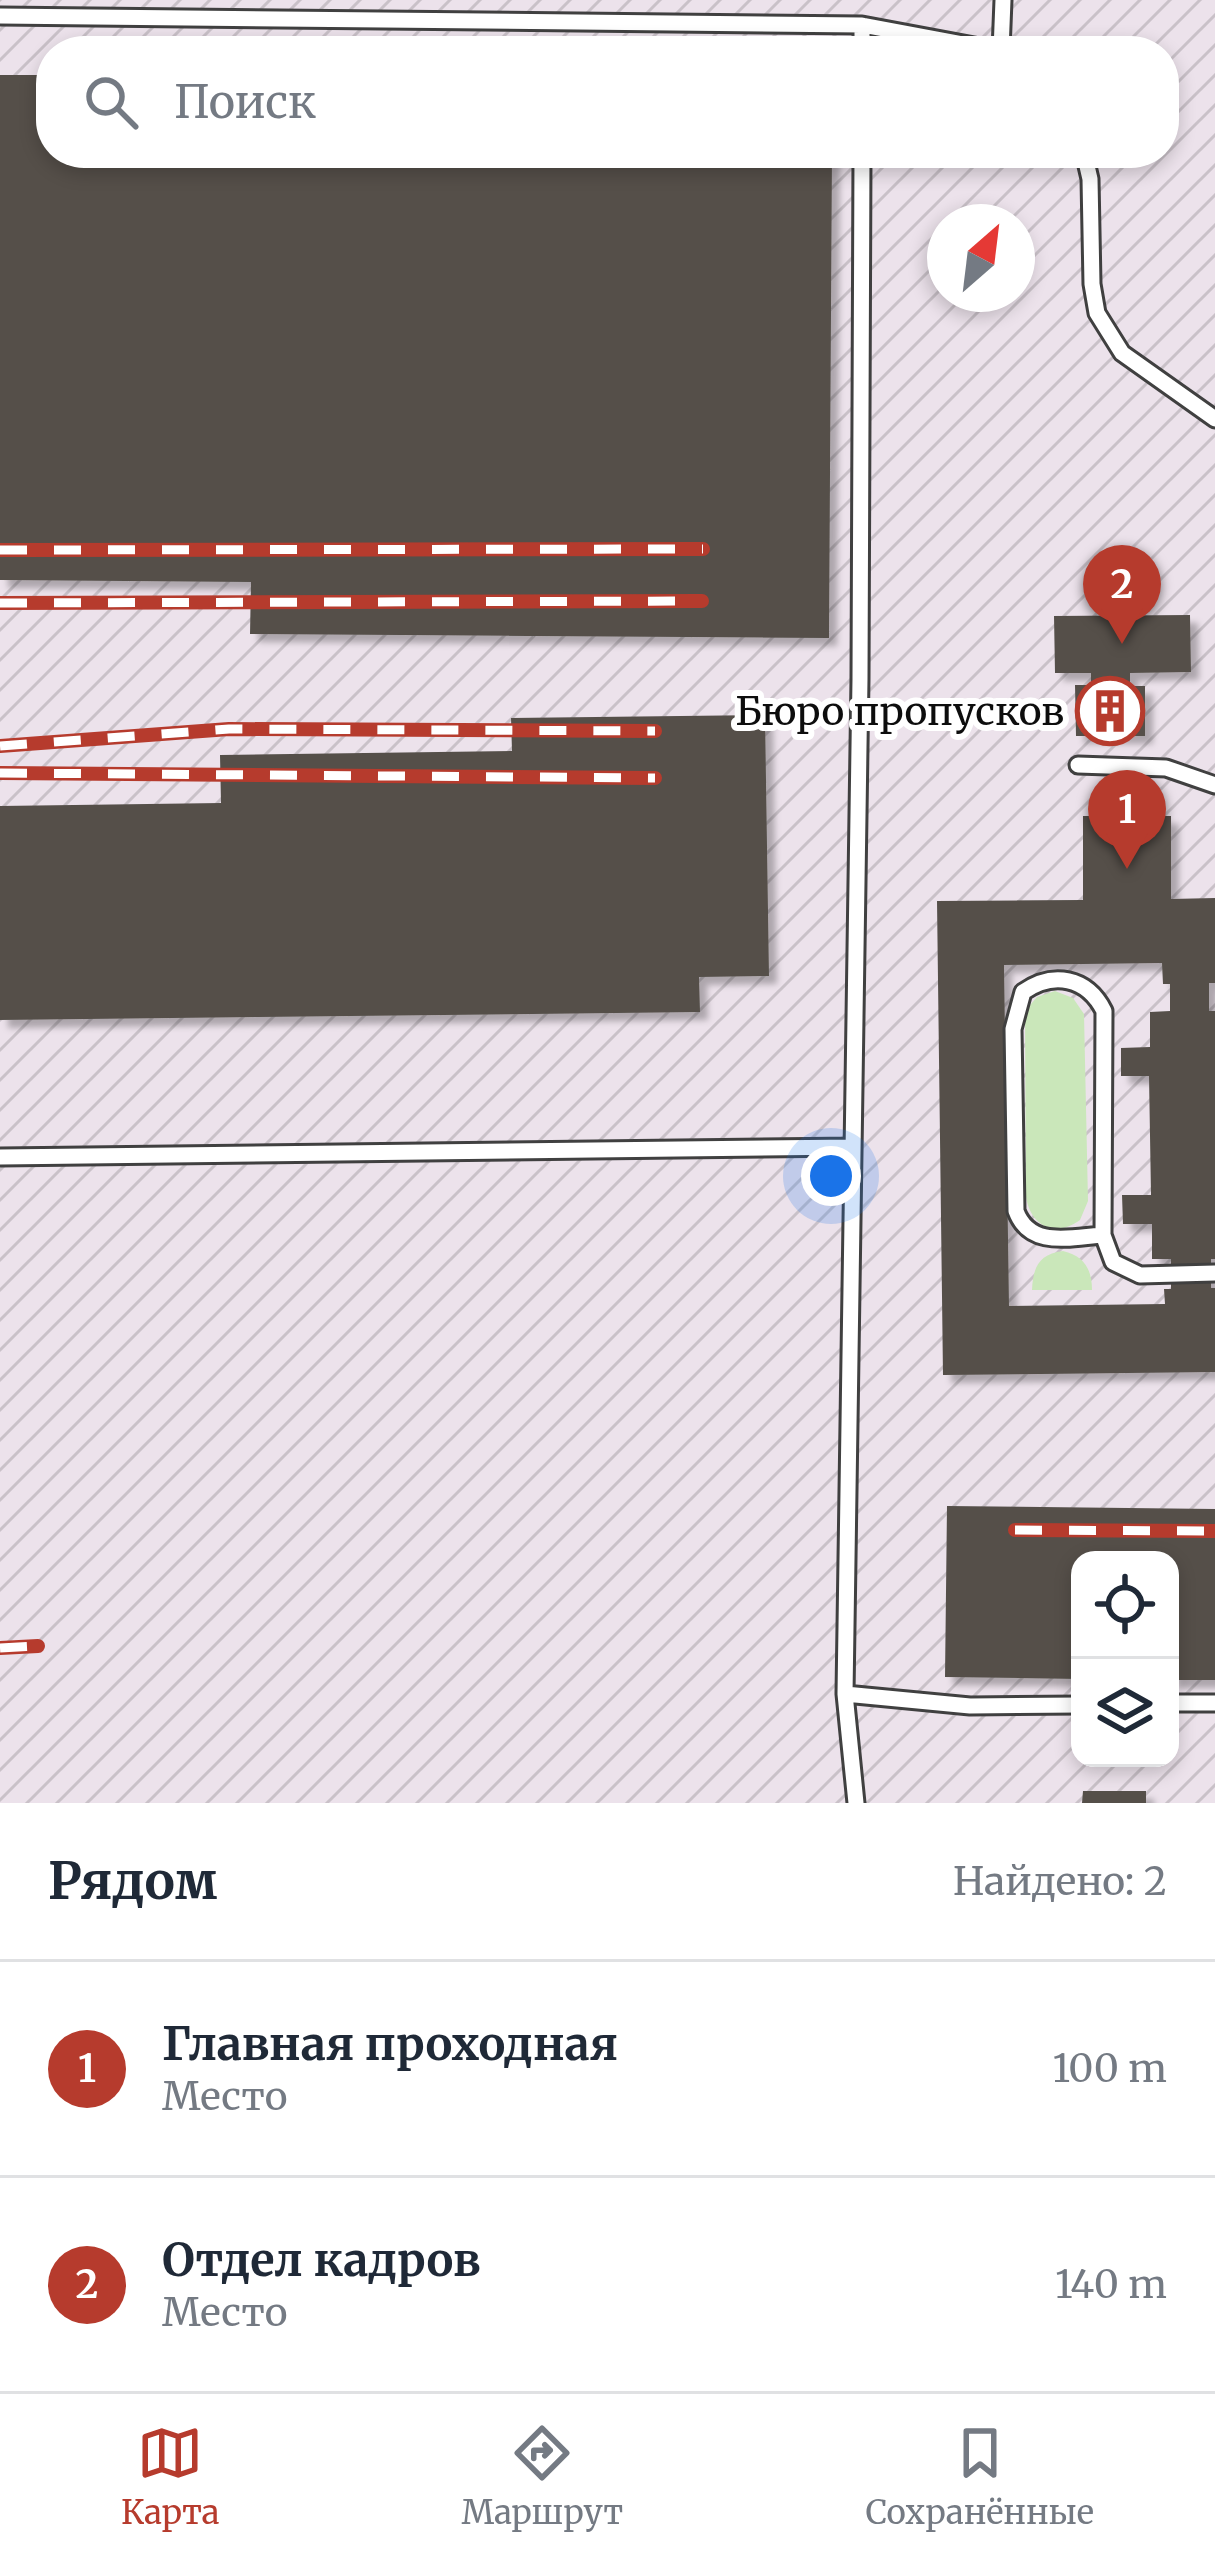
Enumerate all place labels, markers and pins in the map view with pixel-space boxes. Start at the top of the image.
pin: 2 [1083,545,1161,644]
building icon: Бюро пропусков [1075,676,1145,746]
place label: Бюро пропусков [735,687,1064,736]
pin: 1 [1088,770,1166,869]

